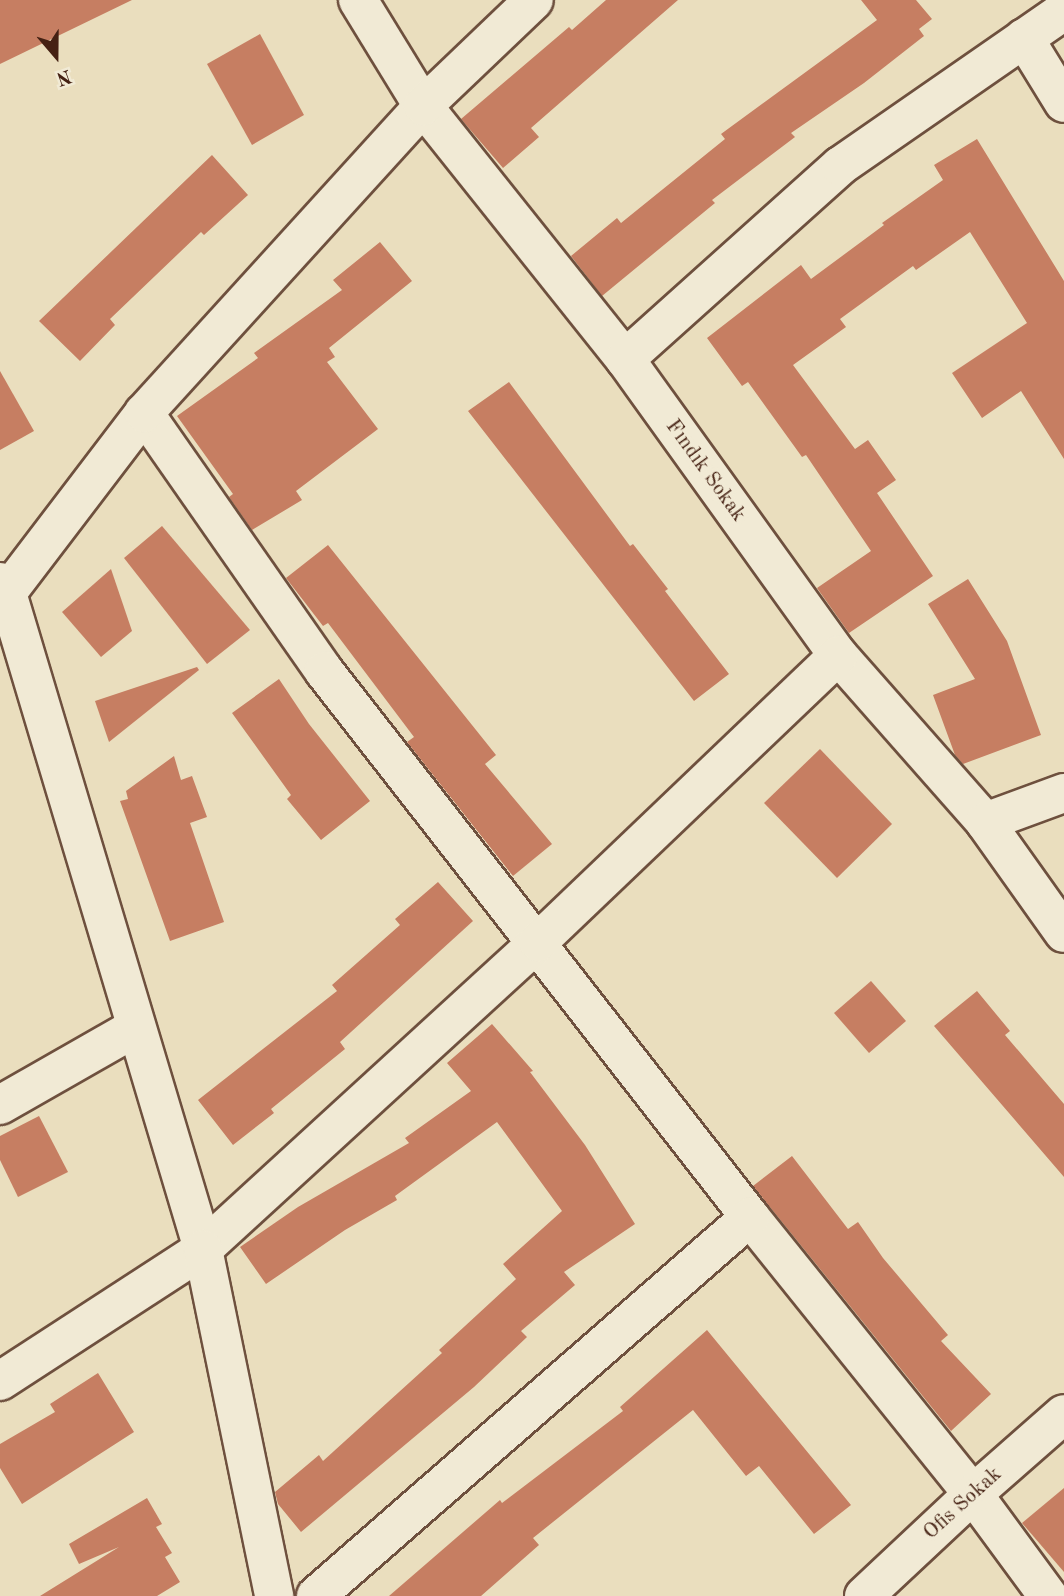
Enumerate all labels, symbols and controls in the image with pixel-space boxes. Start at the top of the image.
north arrow [21,21,91,91]
text: N [53,65,73,88]
street label: Fındık Sokak [659,415,751,527]
street label: Ofis Sokak [919,1462,1007,1546]

